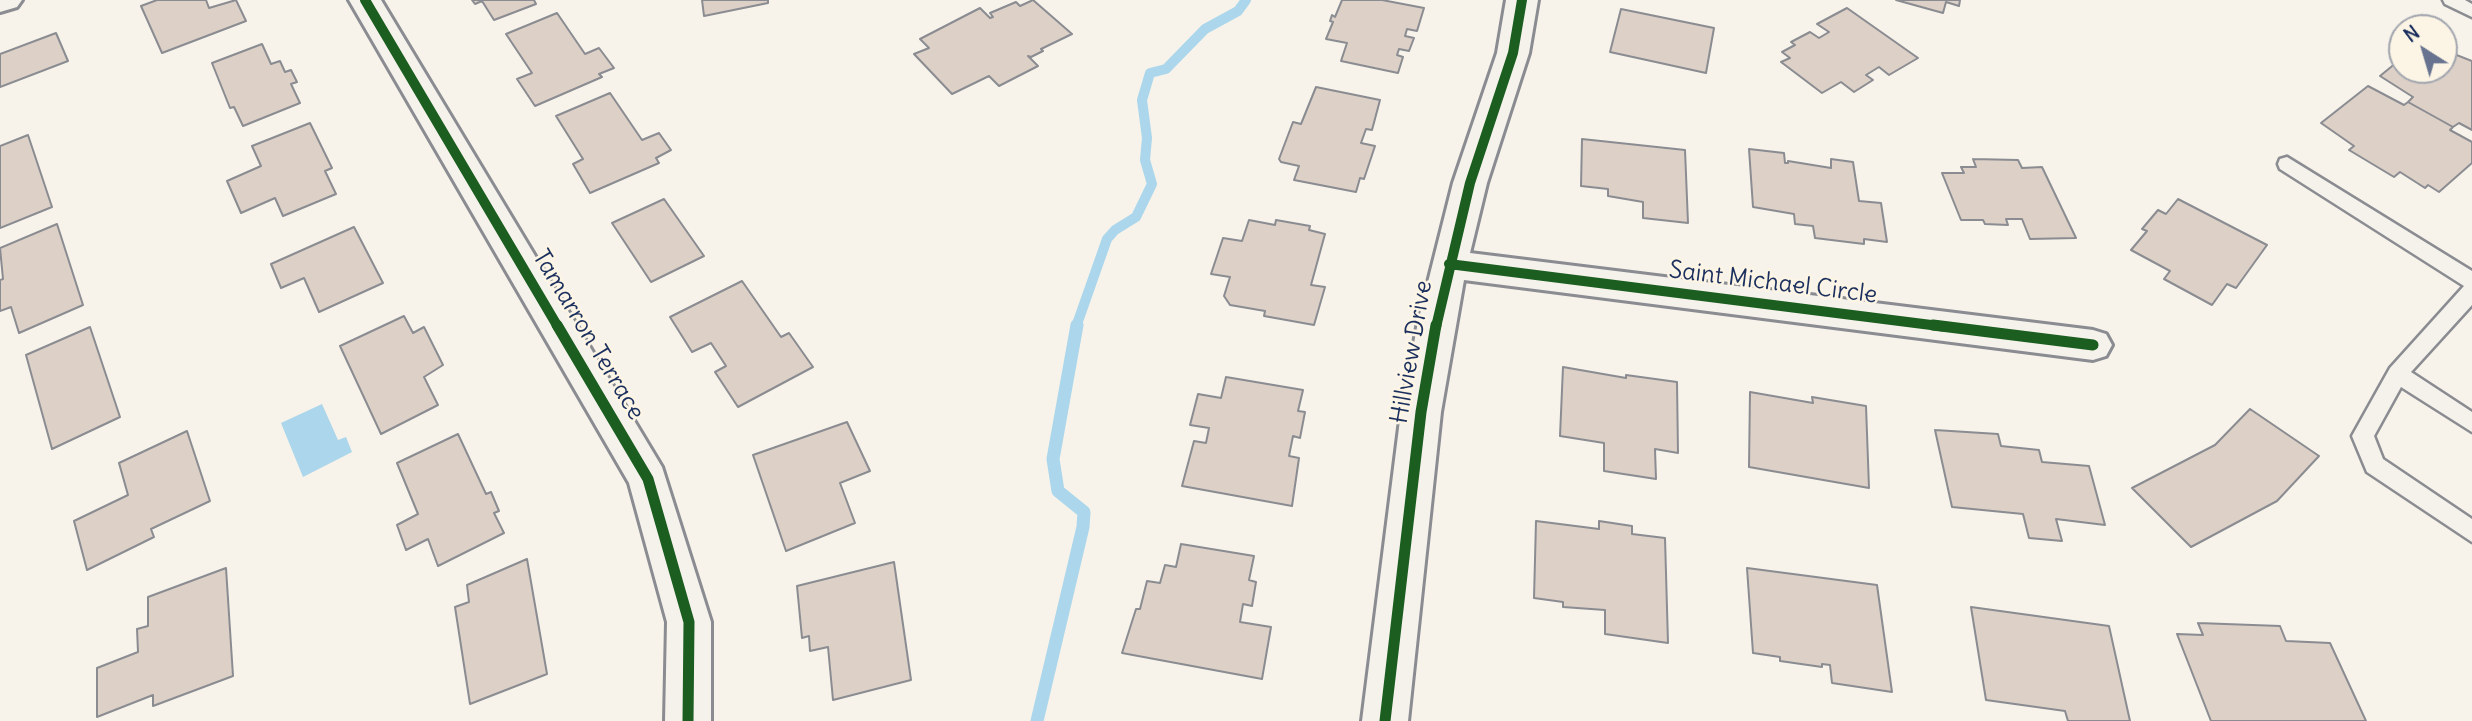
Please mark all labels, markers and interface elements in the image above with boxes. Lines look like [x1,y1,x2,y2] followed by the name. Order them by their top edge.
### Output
[2388,14,2458,84] north arrow
[2399,20,2424,47] text: N
[526,245,650,425] street label: Tamarron Terrace
[1667,256,1879,310] street label: Saint Michael Circle
[1385,278,1439,426] street label: Hillview Drive

